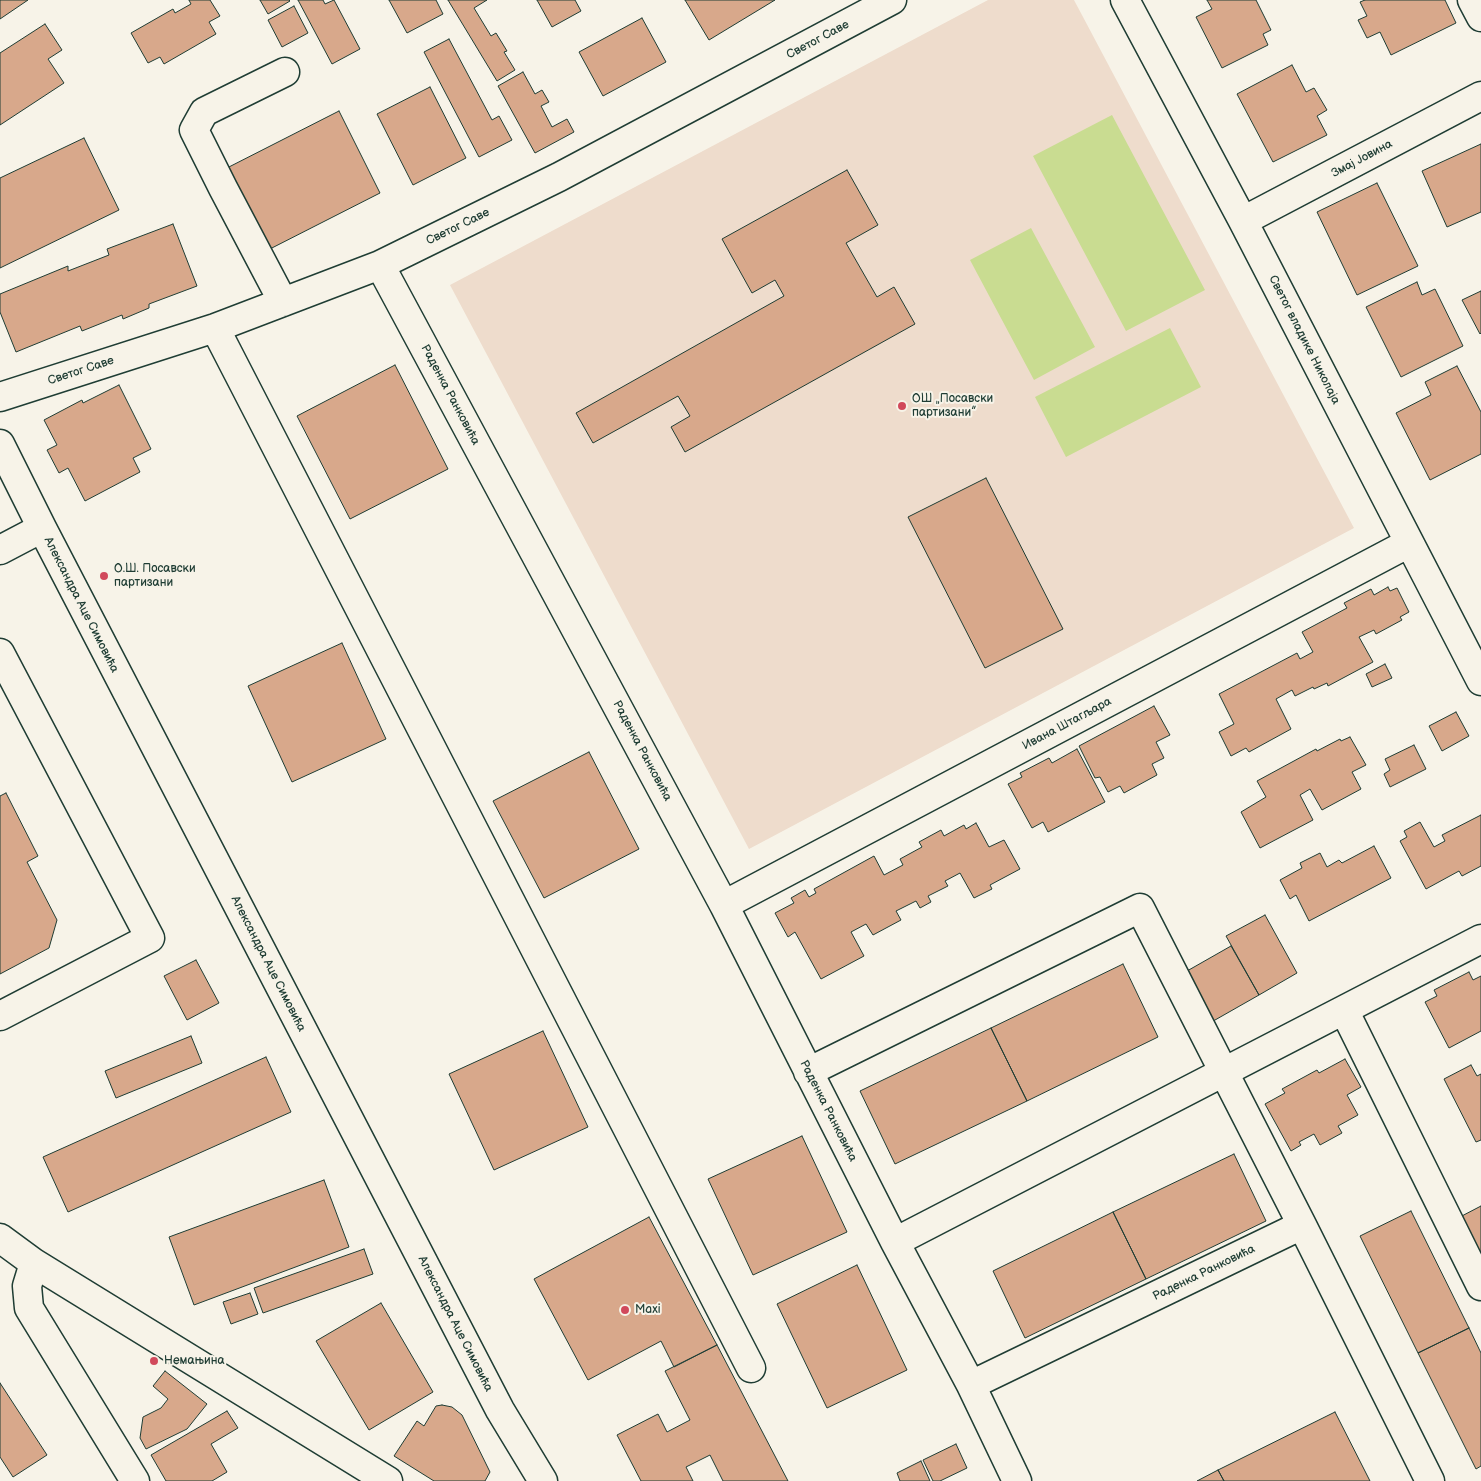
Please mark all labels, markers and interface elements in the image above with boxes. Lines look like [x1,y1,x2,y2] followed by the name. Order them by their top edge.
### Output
[784,17,852,63] street label: Светог Саве
[1329,137,1395,181] street label: Змај Јовина
[424,205,492,249] street label: Светог Саве
[1265,273,1343,407] street label: Светог владике Николаја
[417,342,483,448] street label: Раденка Ранковића
[46,354,116,388] street label: Светог Саве
[912,392,993,420] place label: ОШ „Посавски партизани”
[896,400,908,412] marker: ОШ „Посавски партизани”
[40,535,122,675] street label: Александра Аце Симовића
[114,562,196,590] place label: О.Ш. Посавски партизани
[98,570,110,582] marker: О.Ш. Посавски партизани
[1020,694,1114,754] street label: Ивана Штагљара
[609,698,675,804] street label: Раденка Ранковића
[227,894,309,1034] street label: Александра Аце Симовића
[796,1058,860,1164] street label: Раденка Ранковића
[1151,1242,1257,1304] street label: Раденка Ранковића
[414,1254,496,1394] street label: Александра Аце Симовића
[635,1303,661,1317] place label: Maxi
[619,1304,631,1316] marker: Maxi
[164,1354,225,1368] place label: Немањина
[148,1355,160,1367] marker: Немањина

